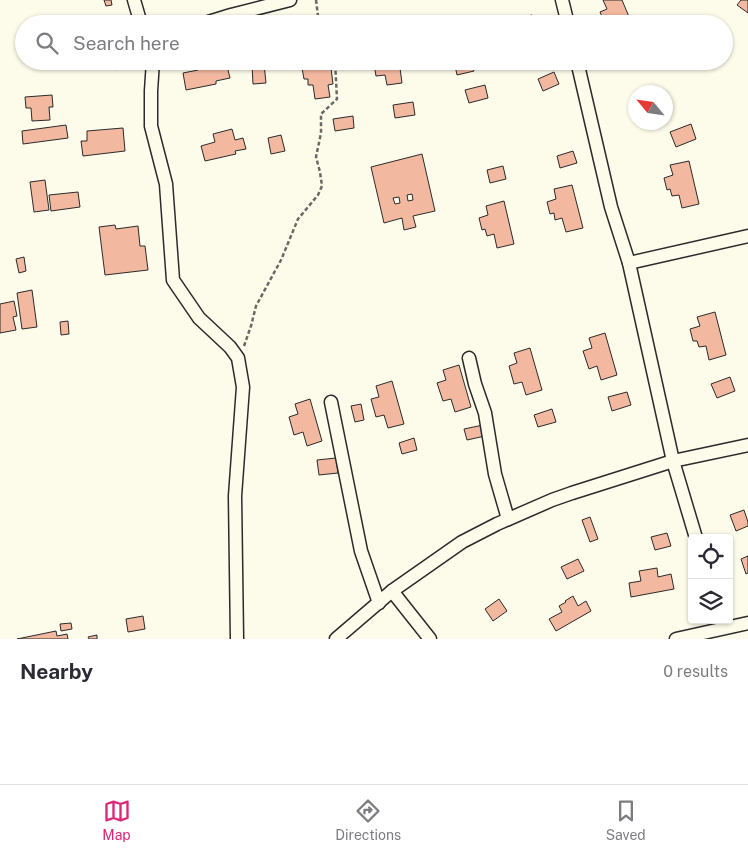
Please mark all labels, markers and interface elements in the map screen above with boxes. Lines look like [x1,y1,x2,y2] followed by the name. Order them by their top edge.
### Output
[15,15,733,70] search box
[33,29,61,57] icon: search
[73,32,180,54] text: Search here
[628,85,673,130] north arrow
[688,534,733,624] map controls
[688,534,733,579] button: locate
[688,579,733,624] button: layers
[20,659,93,684] text: Nearby
[663,662,728,681] text: 0 results
[102,797,131,843] tab: Map
[335,797,401,843] tab: Directions
[606,797,646,843] tab: Saved

